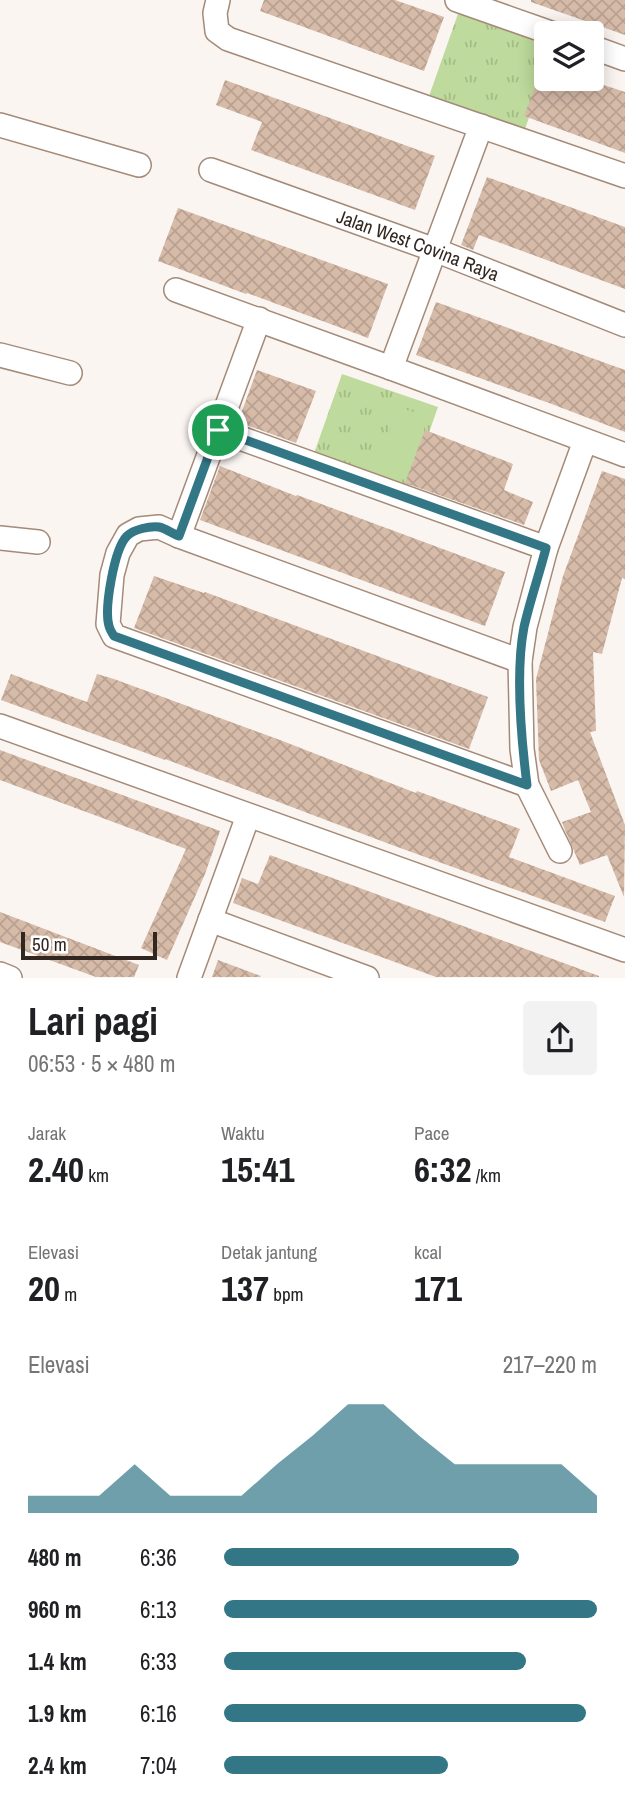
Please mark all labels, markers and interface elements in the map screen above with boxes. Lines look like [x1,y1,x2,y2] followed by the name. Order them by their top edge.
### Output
[534,21,604,91] map controls
[534,21,604,91] button: layers
[333,203,503,287] street label: Jalan West Covina Raya
[188,400,248,460] pin
[199,411,237,449] icon: arrive
[21,929,158,960] scale bar
[32,931,67,957] text: 50 m
[28,996,158,1047] text: Lari pagi
[523,1001,597,1075] button: share
[28,1048,175,1079] text: 06:53 · 5 × 480 m
[28,1120,66,1146] text: Jarak
[221,1120,265,1146] text: Waktu
[414,1120,450,1146] text: Pace
[28,1146,84,1193] text: 2.40
[221,1146,294,1193] text: 15:41
[414,1146,471,1193] text: 6:32
[84,1162,109,1188] text: km
[471,1162,501,1188] text: /km
[28,1239,79,1265] text: Elevasi
[221,1239,317,1265] text: Detak jantung
[414,1239,442,1265] text: kcal
[28,1265,60,1312] text: 20
[221,1265,269,1312] text: 137
[414,1265,462,1312] text: 171
[60,1281,77,1307] text: m
[269,1281,304,1307] text: bpm
[28,1349,90,1380] text: Elevasi
[503,1349,597,1380] text: 217–220 m
[28,1542,81,1573] text: 480 m
[140,1542,177,1573] text: 6:36
[28,1594,81,1625] text: 960 m
[140,1594,177,1625] text: 6:13
[28,1646,87,1677] text: 1.4 km
[140,1646,177,1677] text: 6:33
[28,1698,87,1729] text: 1.9 km
[140,1698,177,1729] text: 6:16
[28,1750,87,1781] text: 2.4 km
[140,1750,177,1781] text: 7:04

